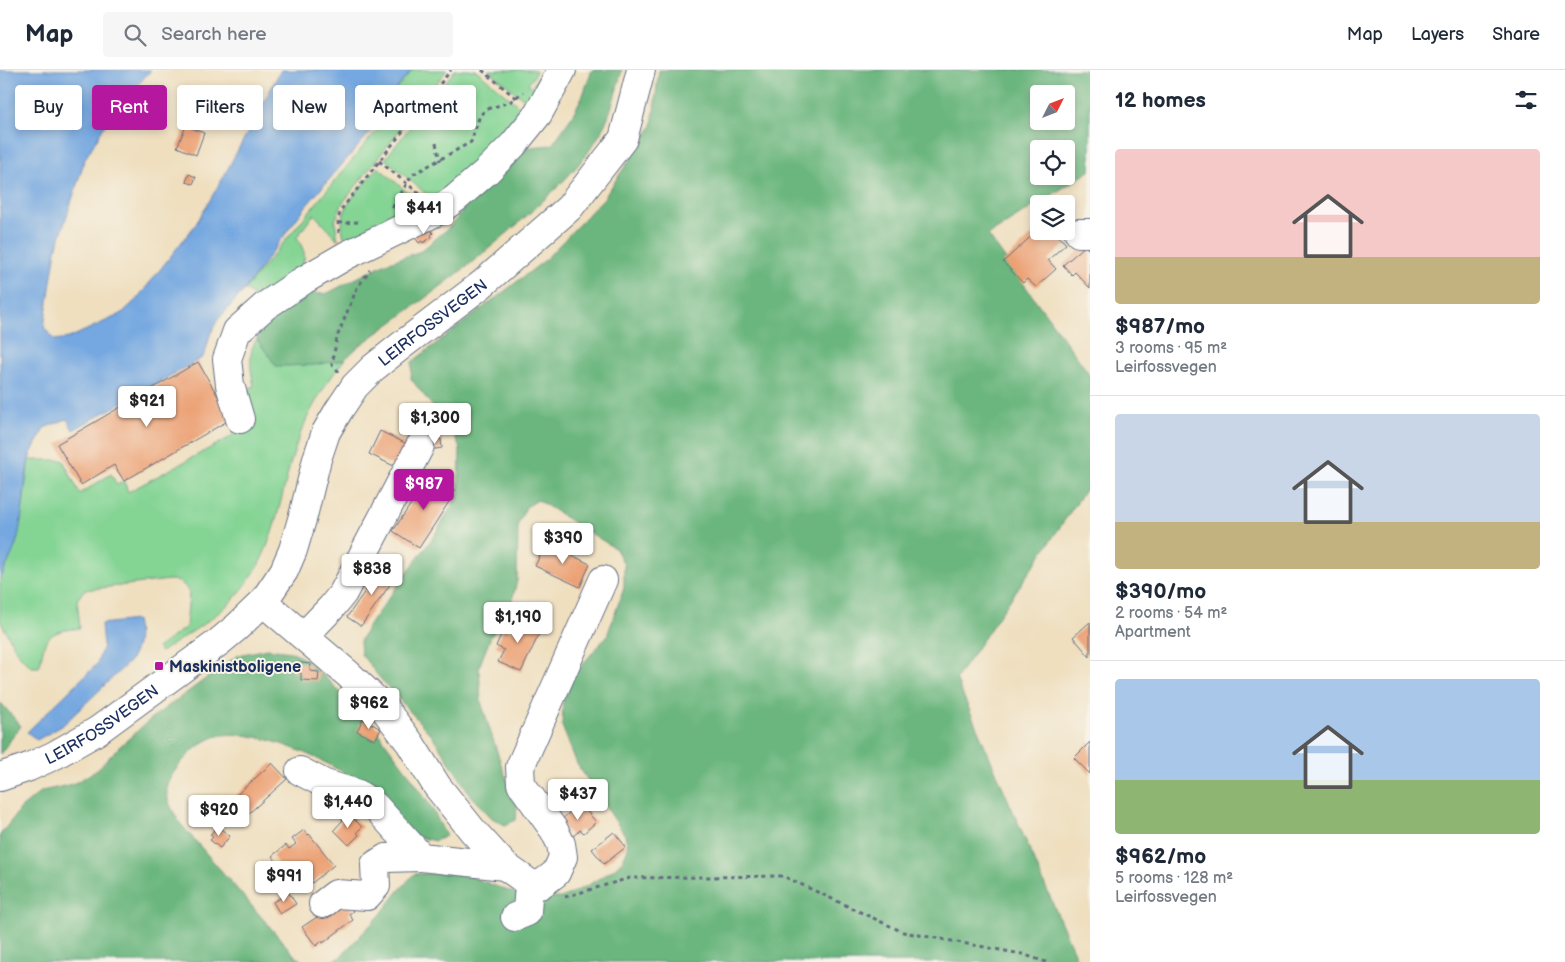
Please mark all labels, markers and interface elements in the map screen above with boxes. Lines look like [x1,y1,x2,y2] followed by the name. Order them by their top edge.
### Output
[103,12,453,57] search box
[25,20,73,49] text: Map
[121,21,149,49] icon: search
[161,23,267,46] text: Search here
[1347,24,1383,45] text: Map
[1411,24,1464,45] text: Layers
[1492,24,1540,45] text: Share
[15,85,82,130] chip: Buy
[92,85,167,130] chip: Rent
[177,85,263,130] chip: Filters
[273,85,345,130] chip: New
[355,85,476,130] chip: Apartment
[1030,85,1075,130] north arrow
[1030,85,1075,240] map controls
[1512,86,1540,114] icon: filters
[1115,88,1206,113] text: 12 homes
[1030,140,1075,185] button: locate
[1283,181,1373,271] icon: home
[394,192,454,235] pin: $441
[1030,195,1075,240] button: layers
[406,199,442,218] text: $441
[375,276,492,371] street label: LEIRFOSSVEGEN
[1115,314,1205,339] text: $987/mo
[1115,339,1227,358] text: 3 rooms · 95 m²
[1115,358,1217,377] text: Leirfossvegen
[117,386,177,428] pin: $921
[129,392,165,411] text: $921
[394,402,476,445] pin: $1,300
[410,409,460,428] text: $1,300
[1283,447,1373,537] icon: home
[394,468,454,511] pin: $987
[405,475,443,494] text: $987
[533,522,593,565] pin: $390
[543,529,583,548] text: $390
[342,554,402,596] pin: $838
[352,560,392,579] text: $838
[1115,579,1206,604] text: $390/mo
[477,602,559,644] pin: $1,190
[1115,604,1227,623] text: 2 rooms · 54 m²
[495,608,541,627] text: $1,190
[1115,623,1191,642] text: Apartment
[169,658,301,677] place label: Maskinistboligene
[153,660,165,672] marker: Maskinistboligene
[42,681,163,769] street label: LEIRFOSSVEGEN
[339,688,399,730] pin: $962
[349,694,389,713] text: $962
[1283,712,1373,802] icon: home
[548,778,608,821] pin: $437
[559,785,597,804] text: $437
[307,786,389,829] pin: $1,440
[323,793,373,812] text: $1,440
[189,794,249,837] pin: $920
[199,801,239,820] text: $920
[1115,844,1206,869] text: $962/mo
[254,860,314,903] pin: $991
[266,867,302,886] text: $991
[1115,869,1233,888] text: 5 rooms · 128 m²
[1115,888,1217,907] text: Leirfossvegen

